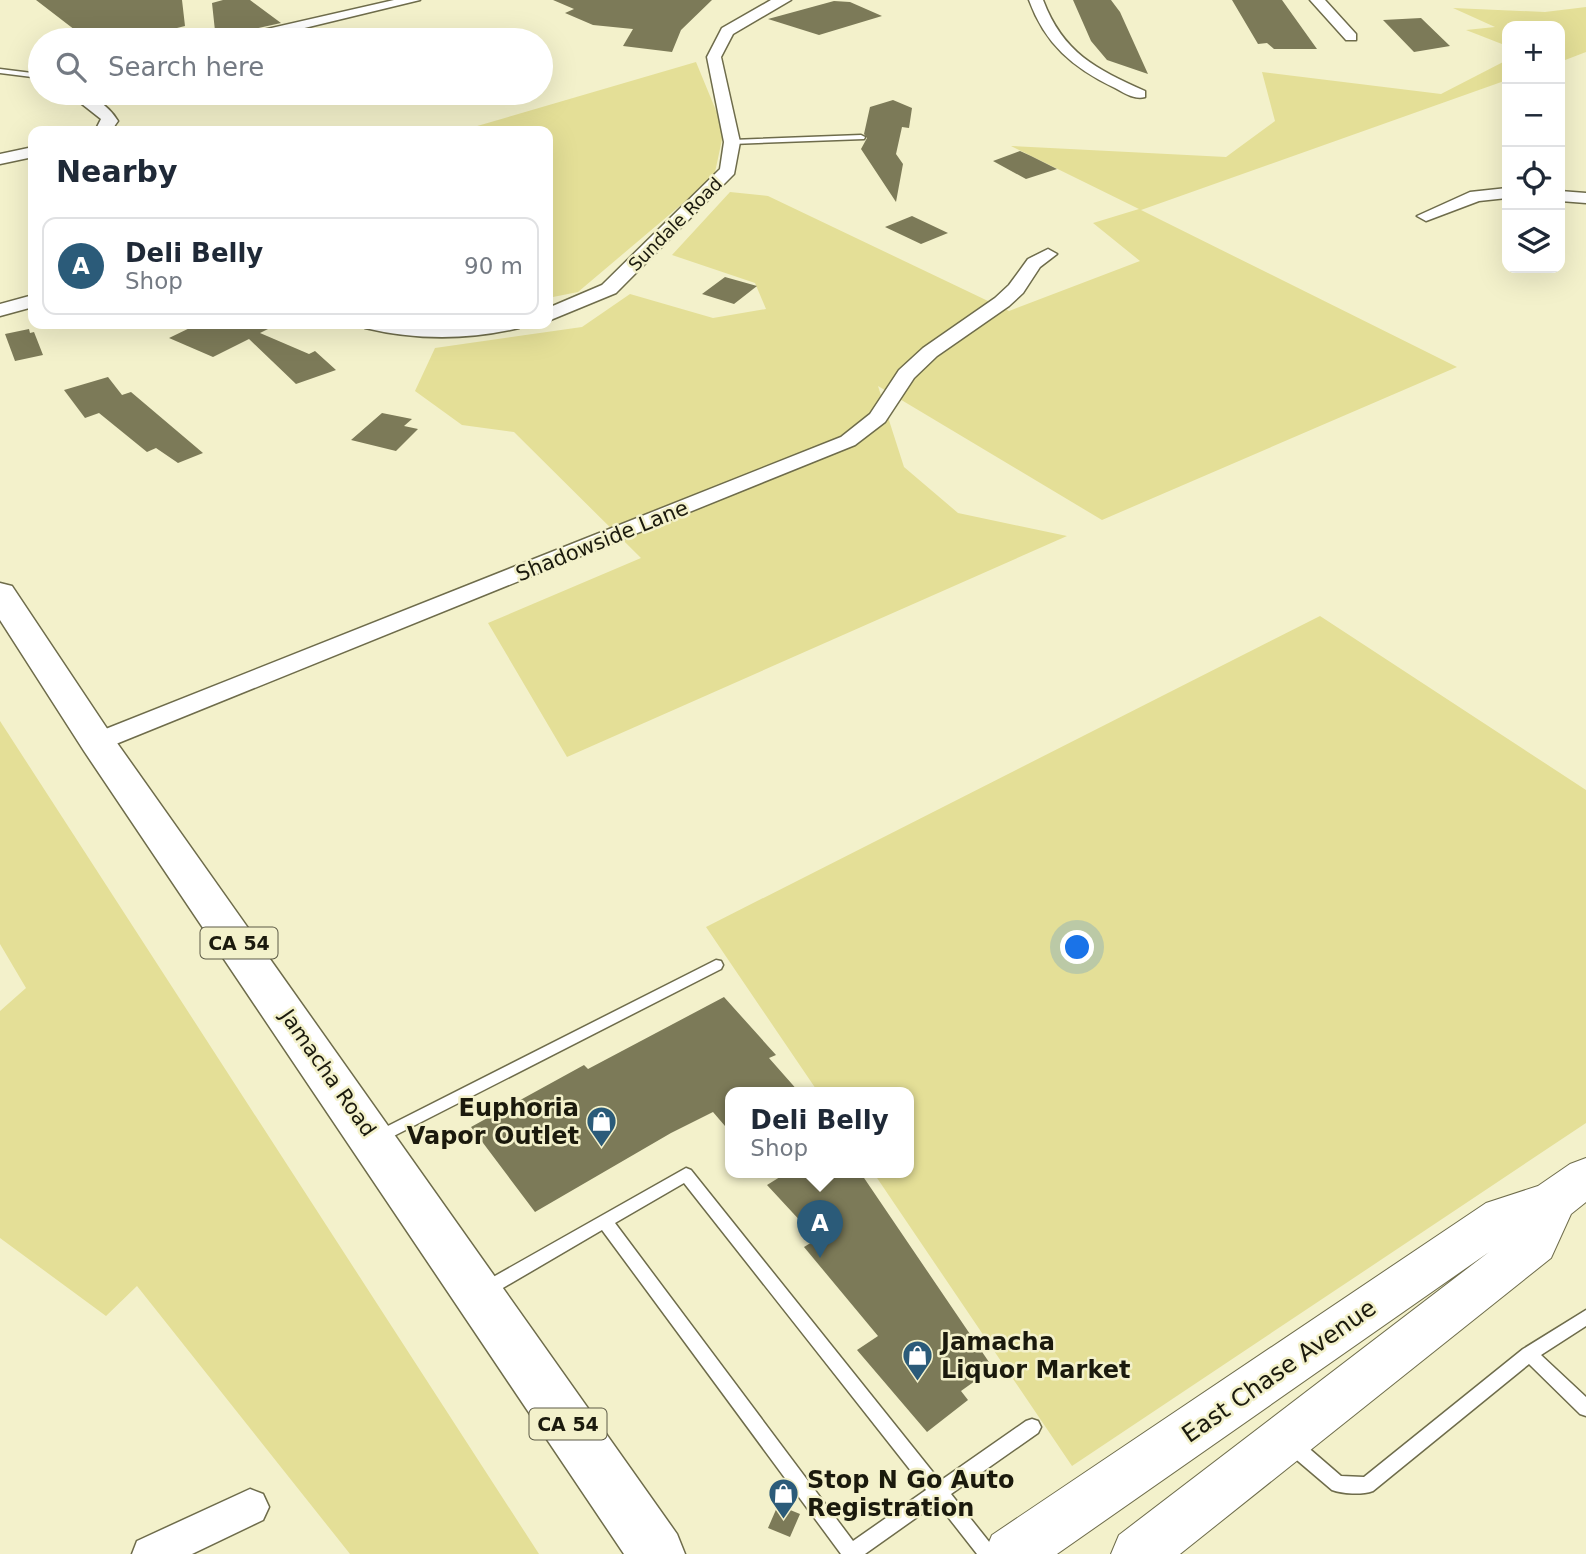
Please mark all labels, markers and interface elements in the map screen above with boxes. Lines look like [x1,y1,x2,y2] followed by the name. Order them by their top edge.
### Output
[1502,21,1565,273] map controls
[1502,21,1565,84] button: +
[28,28,553,105] search box
[52,48,90,86] icon: search
[108,52,264,82] text: Search here
[1502,84,1565,147] button: −
[1502,147,1565,210] button: locate
[56,154,178,189] text: Nearby
[624,173,726,275] street label: Sundale Road
[1502,210,1565,273] button: layers
[125,238,263,268] text: Deli Belly
[72,253,90,279] text: A
[464,253,523,279] text: 90 m
[125,268,183,294] text: Shop
[512,496,692,586] street label: Shadowside Lane
[201,928,278,959] road number: CA 54
[1060,930,1094,964] your location
[274,1003,381,1141] street label: Jamacha Road
[725,1087,914,1178] popup
[407,1094,579,1150] place label: Euphoria Vapor Outlet
[585,1105,619,1149] shop icon: Euphoria Vapor Outlet
[750,1105,889,1135] text: Deli Belly
[750,1135,808,1161] text: Shop
[797,1200,843,1258] pin: A
[1177,1294,1381,1448] street label: East Chase Avenue
[939,1328,1130,1384] place label: Jamacha Liquor Market
[901,1339,935,1383] shop icon: Jamacha Liquor Market
[530,1408,606,1440] road number: CA 54
[807,1466,1014,1522] place label: Stop N Go Auto Registration
[767,1477,801,1521] shop icon: Stop N Go Auto Registration

